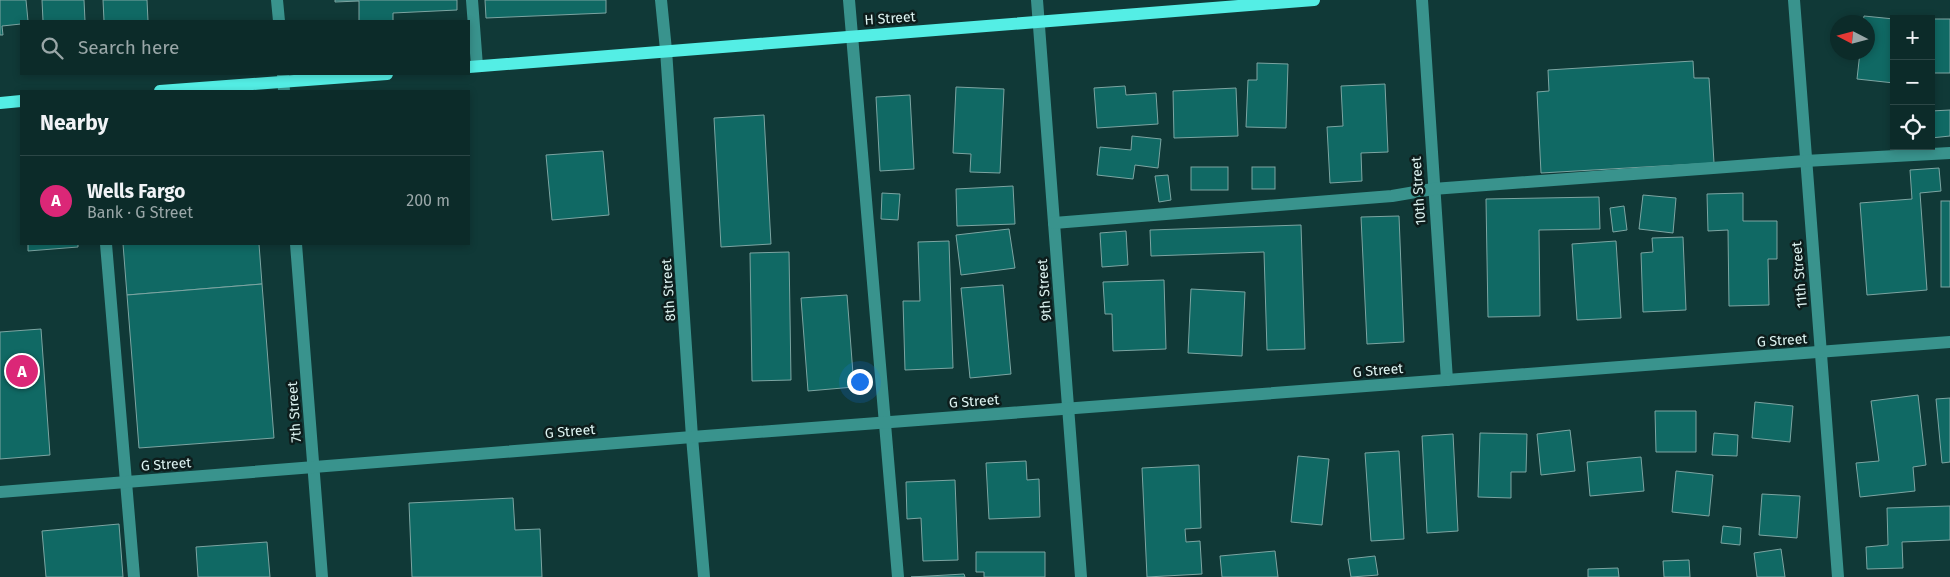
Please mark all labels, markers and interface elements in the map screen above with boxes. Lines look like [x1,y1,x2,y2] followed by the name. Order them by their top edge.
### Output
[864,8,917,29] street label: H Street
[1830,15,1875,60] north arrow
[1890,15,1935,150] map controls
[1890,15,1935,60] button: +
[20,20,470,75] search box
[38,34,66,62] icon: search
[78,36,179,59] text: Search here
[1890,60,1935,105] button: −
[1890,105,1935,150] button: locate
[40,110,108,136] text: Nearby
[1408,155,1429,226] street label: 10th Street
[87,180,185,203] text: Wells Fargo
[51,191,61,210] text: A
[406,191,450,210] text: 200 m
[87,203,193,222] text: Bank · G Street
[1788,240,1811,309] street label: 11th Street
[658,257,679,322] street label: 8th Street
[1034,257,1055,322] street label: 9th Street
[1756,330,1809,351] street label: G Street
[6,352,38,390] pin: A
[1352,360,1405,381] street label: G Street
[847,369,873,395] your location
[284,380,305,443] street label: 7th Street
[948,391,1001,412] street label: G Street
[544,421,597,442] street label: G Street
[140,454,193,475] street label: G Street

